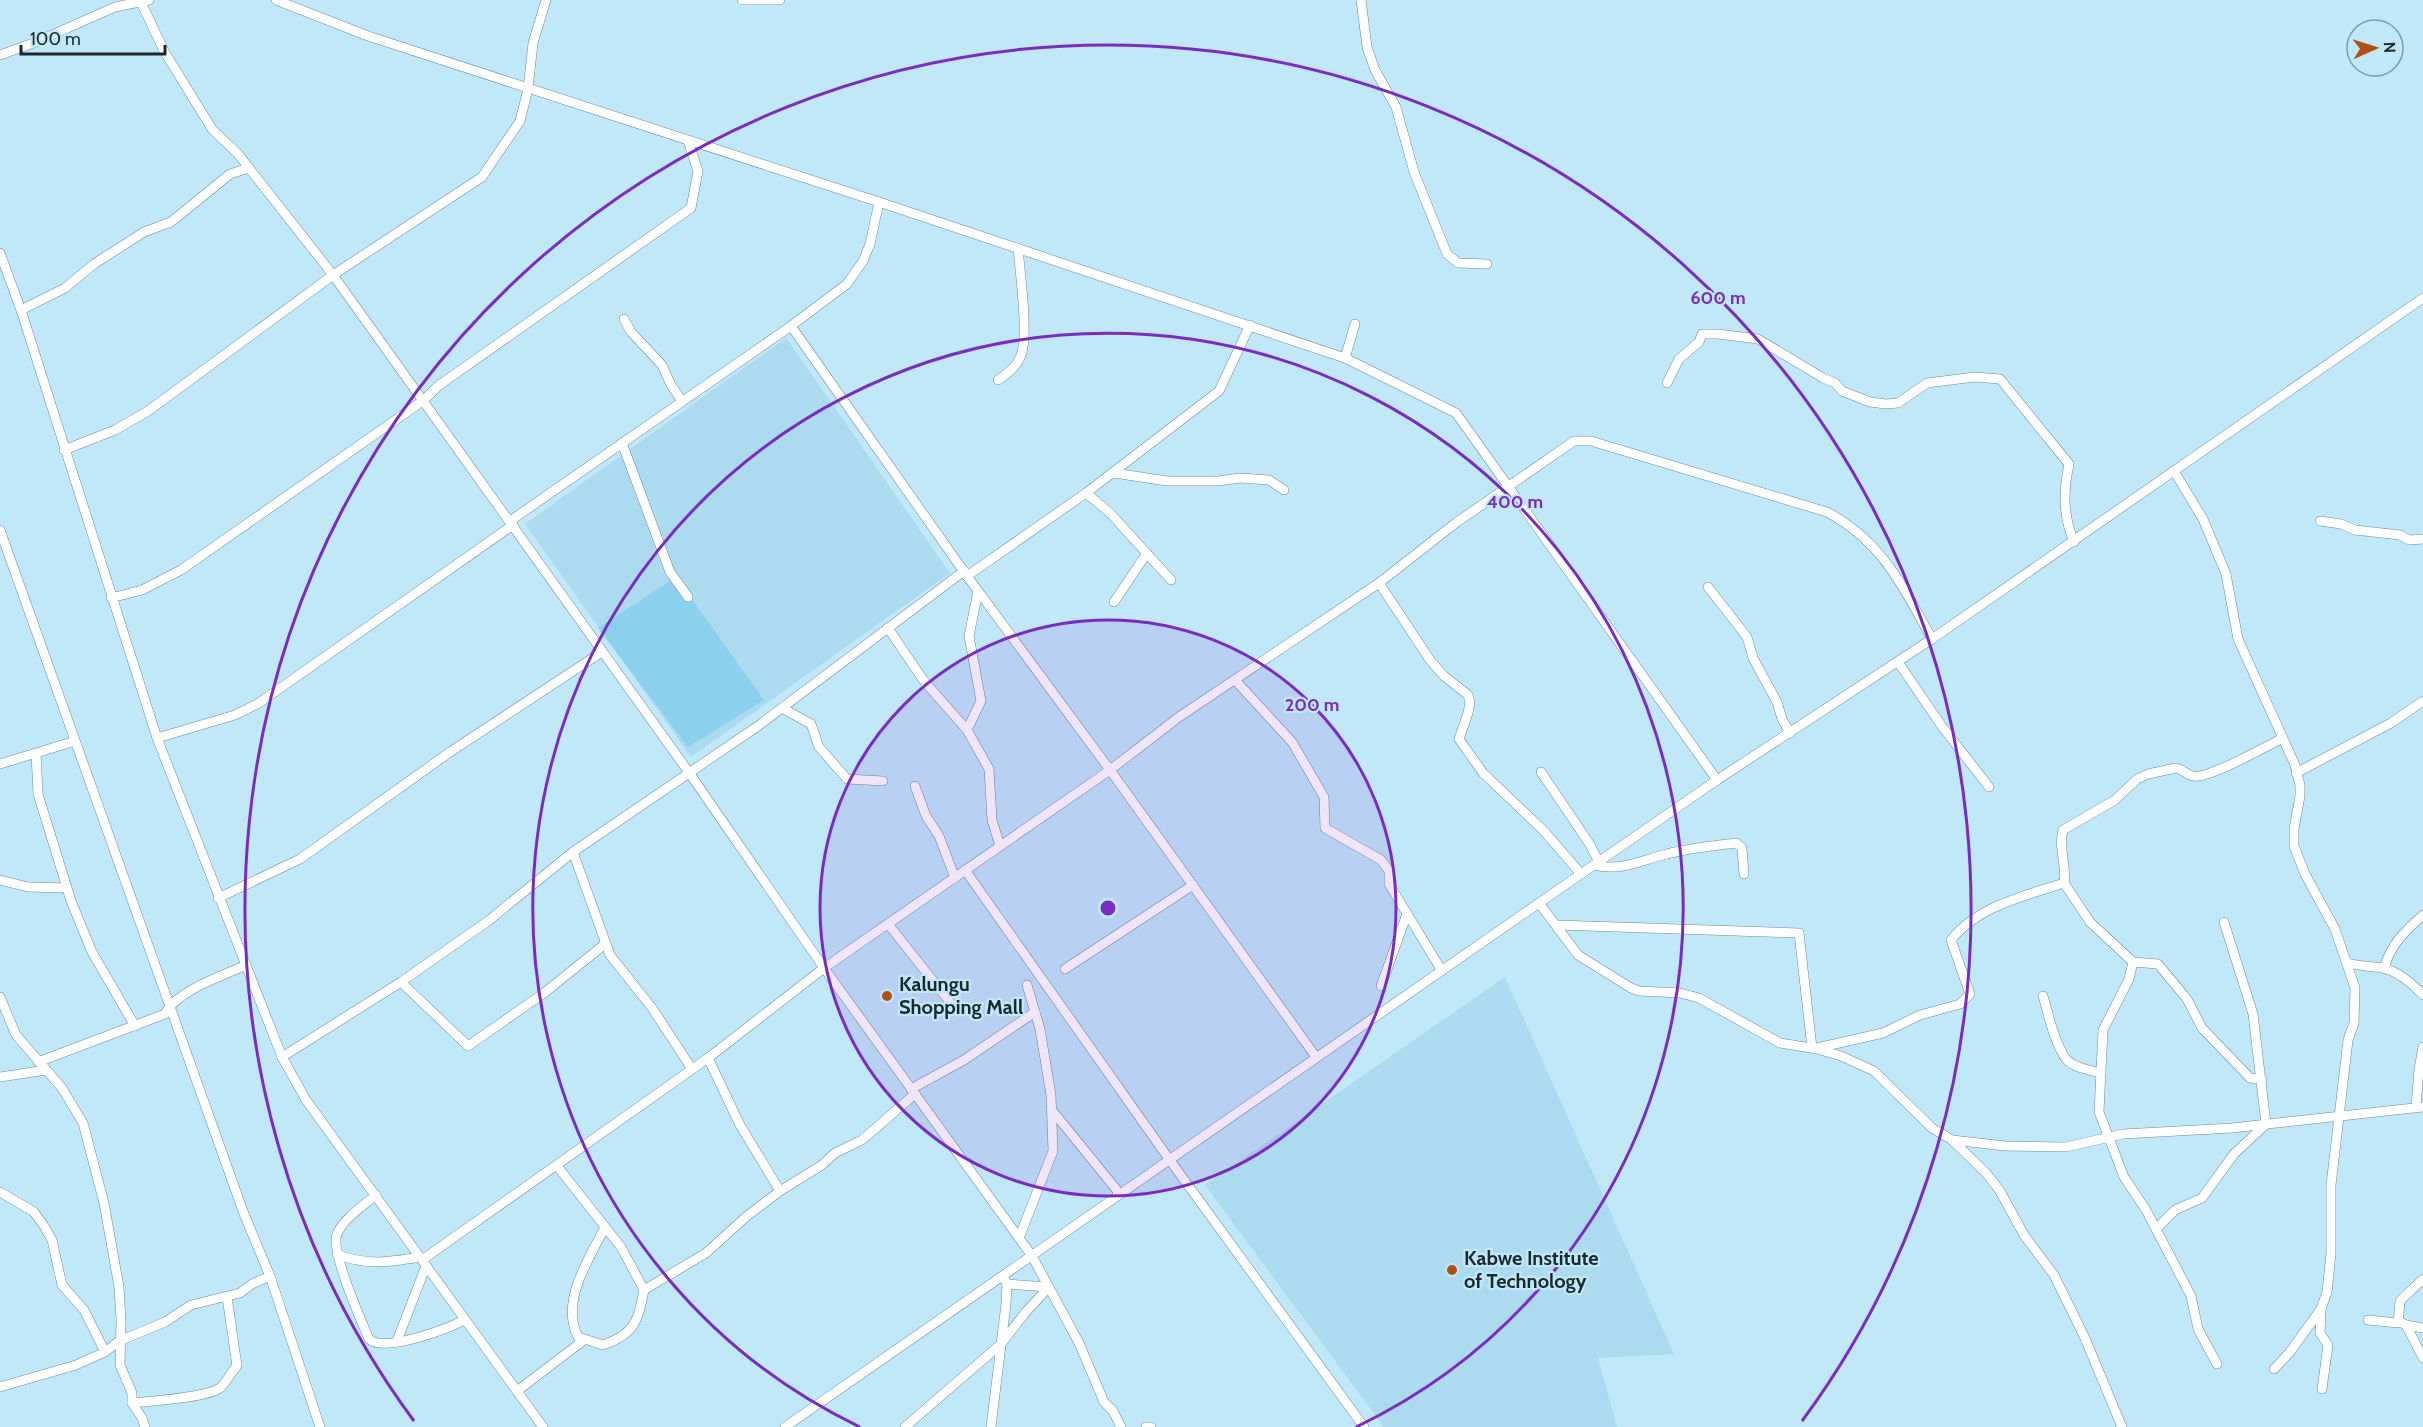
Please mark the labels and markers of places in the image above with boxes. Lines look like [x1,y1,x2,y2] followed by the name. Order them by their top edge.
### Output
[1098,898,1118,918] centre of rings
[899,972,1023,1019] place label: Kalungu Shopping Mall
[880,989,894,1003] marker: Kalungu Shopping Mall
[1464,1246,1599,1293] place label: Kabwe Institute of Technology
[1445,1263,1459,1277] marker: Kabwe Institute of Technology

